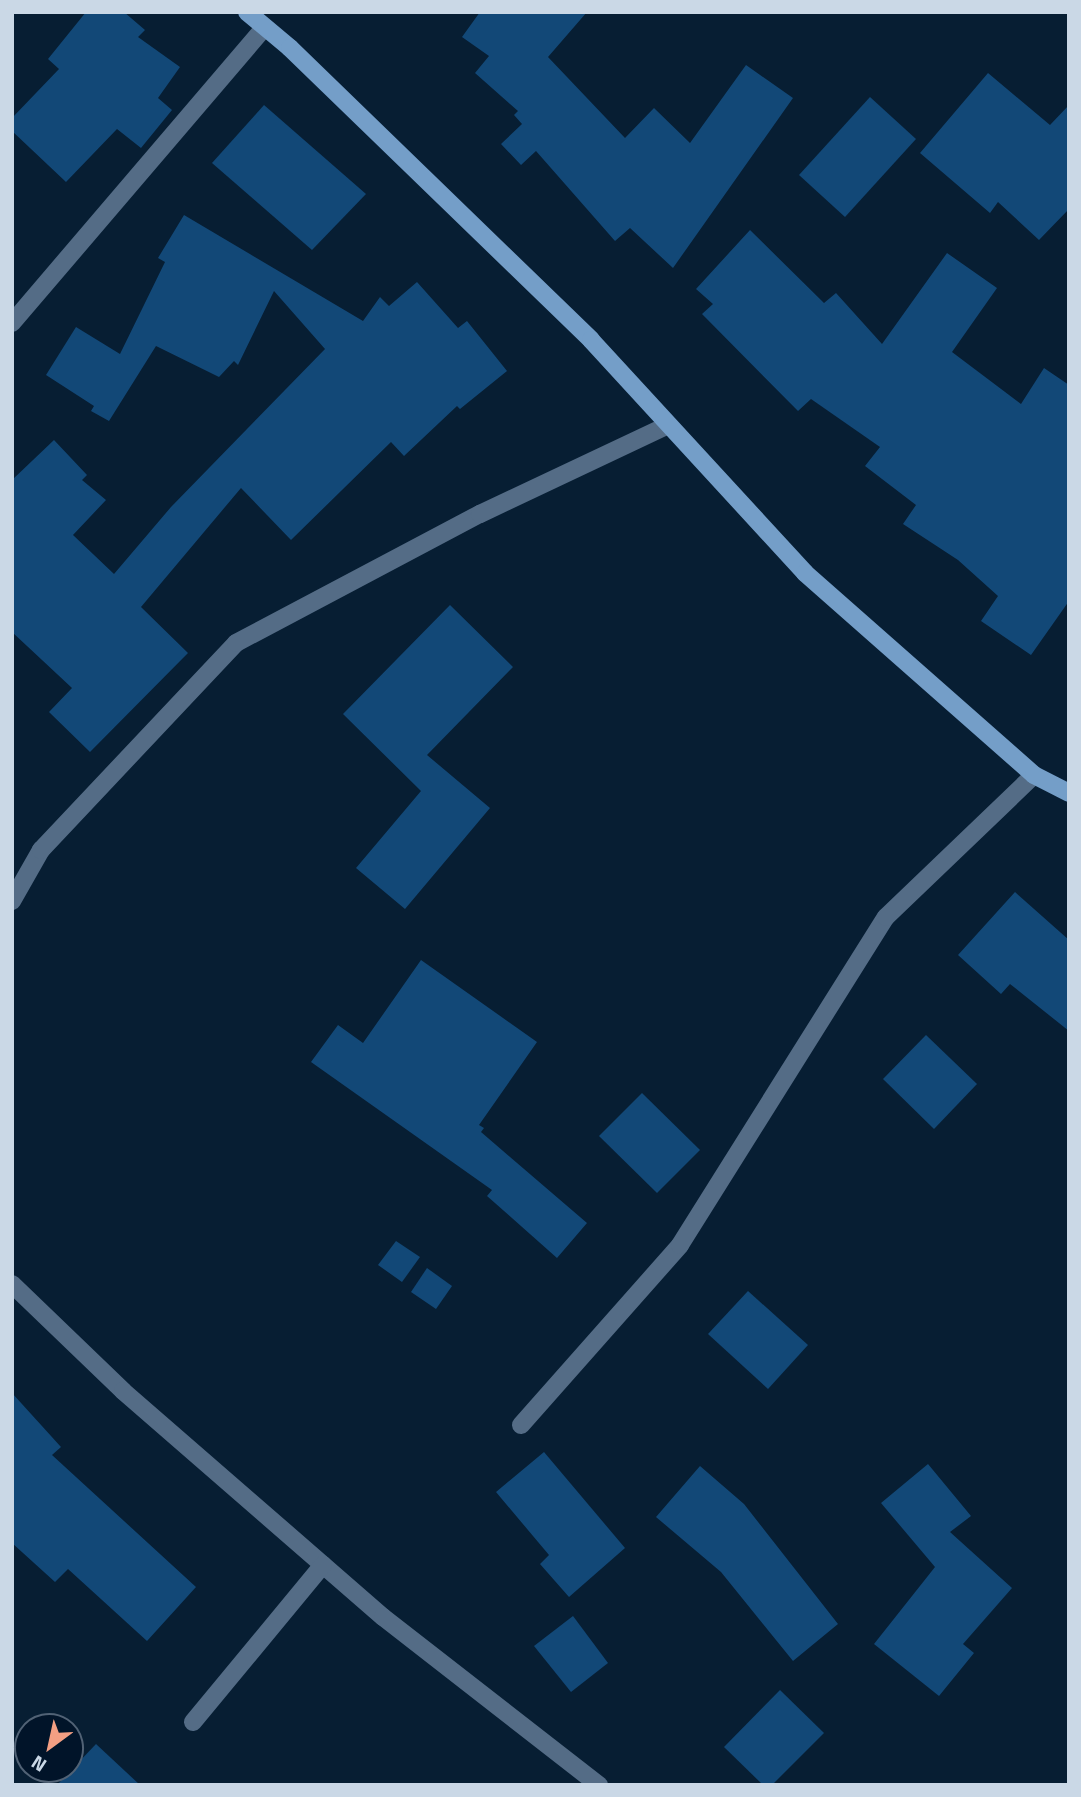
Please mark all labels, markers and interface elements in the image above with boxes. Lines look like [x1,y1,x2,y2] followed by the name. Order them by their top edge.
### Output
[14,1713,84,1783] north arrow
[25,1749,52,1780] text: N

